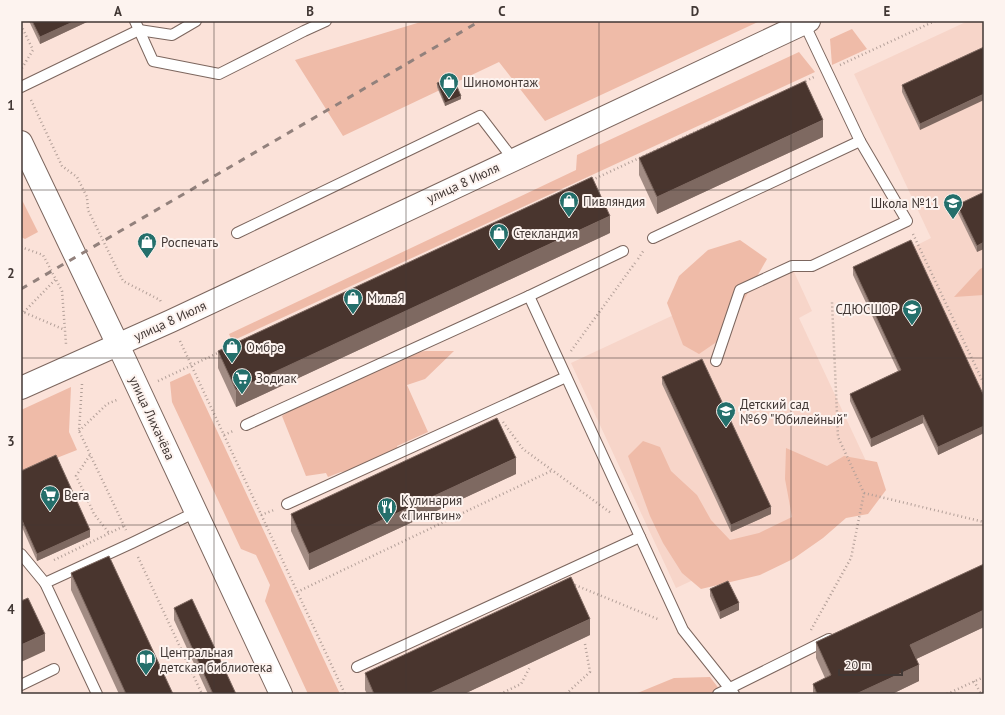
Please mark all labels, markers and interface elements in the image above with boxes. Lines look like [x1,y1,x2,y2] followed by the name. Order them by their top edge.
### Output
[114,3,122,20] text: A
[306,3,314,20] text: B
[498,3,506,20] text: C
[691,3,699,20] text: D
[884,3,891,20] text: E
[438,71,460,99] shop icon: Шиномонтаж
[463,74,538,91] place label: Шиномонтаж
[7,97,15,114] text: 1
[424,159,502,207] street label: улица 8 Июля
[558,190,580,218] shop icon: Пивляндия
[942,192,964,220] school or university icon: Школа №11
[583,193,645,210] place label: Пивляндия
[871,195,939,212] place label: Школа №11
[488,222,510,250] shop icon: Стекландия
[513,225,578,242] place label: Стекландия
[136,231,158,259] shop icon: Роспечать
[161,234,218,251] place label: Роспечать
[7,265,15,282] text: 2
[342,287,364,315] shop icon: МилаЯ
[367,290,405,307] place label: МилаЯ
[131,297,209,345] street label: улица 8 Июля
[901,298,923,326] school or university icon: СДЮСШОР
[836,301,898,318] place label: СДЮСШОР
[221,336,243,364] shop icon: Омбре
[246,339,284,356] place label: Омбре
[231,367,253,395] supermarket icon: Зодиак
[256,370,298,387] place label: Зодиак
[125,373,179,463] street label: улица Лихачёва
[740,396,847,428] place label: Детский сад №69 "Юбилейный"
[715,400,737,428] school or university icon: Детский сад №69 "Юбилейный"
[7,433,15,450] text: 3
[39,484,61,512] supermarket icon: Вега
[64,487,89,504] place label: Вега
[401,492,462,524] place label: Кулинария «Пингвин»
[376,496,398,524] restaurant icon: Кулинария «Пингвин»
[7,601,15,618] text: 4
[160,644,272,676] place label: Центральная детская библиотека
[135,648,157,676] library icon: Центральная детская библиотека
[839,651,902,677] scale bar
[845,657,871,672] text: 20 m

